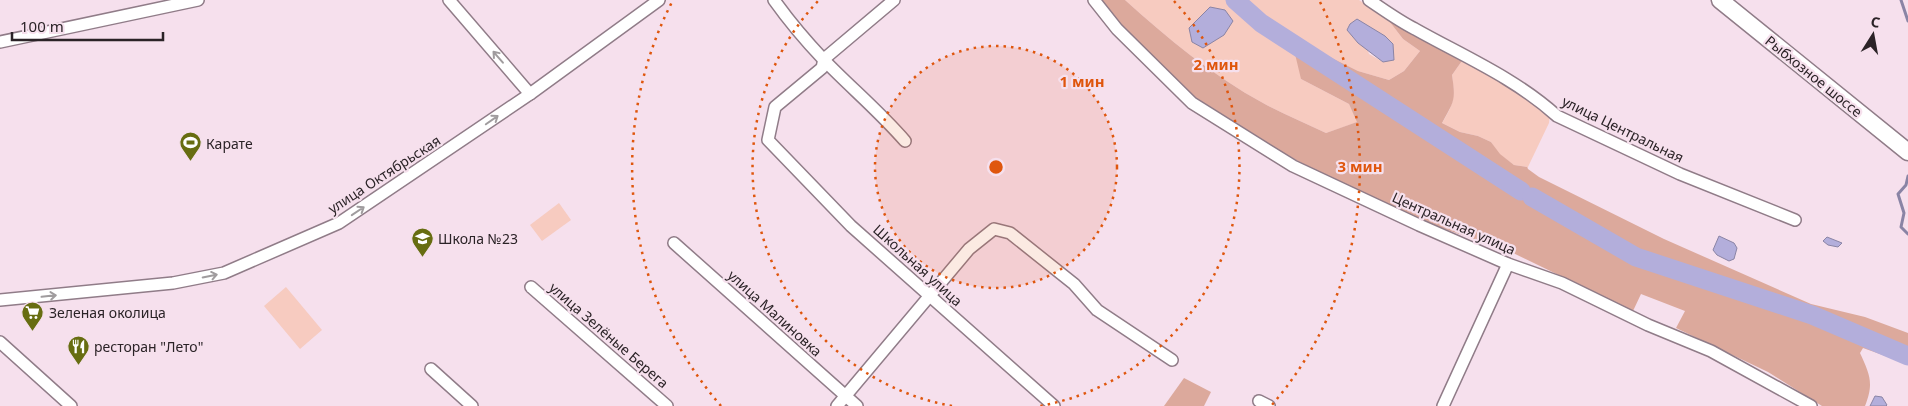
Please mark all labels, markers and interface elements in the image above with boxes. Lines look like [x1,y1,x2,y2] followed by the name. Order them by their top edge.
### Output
[12,10,164,42] scale bar
[1848,10,1898,60] north arrow
[1869,12,1882,32] text: С
[20,16,64,36] text: 100 m
[1762,31,1867,121] street label: Рыбхозное шоссе
[492,50,504,63] one-way arrow
[1194,54,1239,74] text: 2 мин
[1060,71,1105,91] text: 1 мин
[1559,91,1687,167] street label: улица Центральная
[485,115,499,125] one-way arrow
[178,131,202,162] sports icon: Карате
[324,131,444,217] street label: улица Октябрьская
[206,134,253,153] place label: Карате
[1338,156,1383,176] text: 3 мин
[987,158,1005,176] centre of rings
[1389,187,1519,259] street label: Центральная улица
[351,206,365,216] one-way arrow
[869,220,967,310] street label: Школьная улица
[410,226,434,257] school or university icon: Школа №23
[438,229,518,248] place label: Школа №23
[724,266,826,360] street label: улица Малиновка
[201,270,217,280] one-way arrow
[545,278,673,392] street label: улица Зелёные Берега
[40,291,56,301] one-way arrow
[21,300,45,331] supermarket icon: Зеленая околица
[49,303,166,322] place label: Зеленая околица
[66,334,90,365] restaurant icon: ресторан "Лето"
[94,337,203,356] place label: ресторан "Лето"

